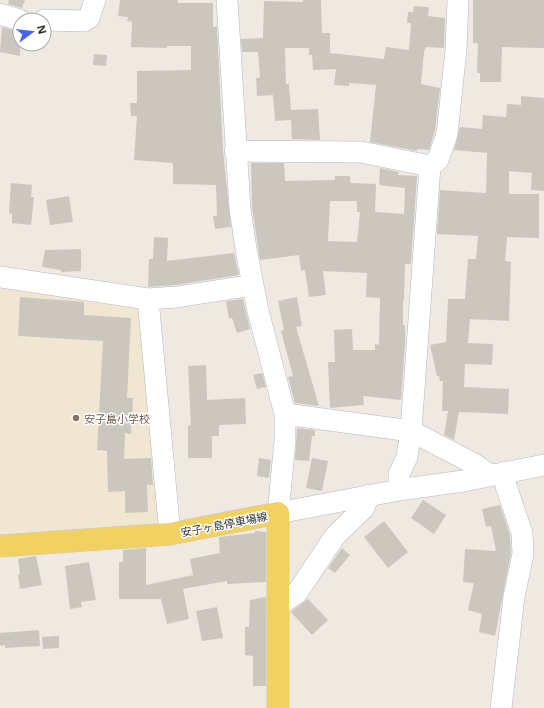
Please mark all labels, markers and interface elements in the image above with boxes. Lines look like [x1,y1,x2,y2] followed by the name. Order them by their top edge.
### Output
[12,12,52,52] north arrow
[34,23,51,36] text: N
[84,411,150,426] place label: 安子島小学校
[71,413,81,423] marker: 安子島小学校
[179,508,269,540] street label: 安子ヶ島停車場線

